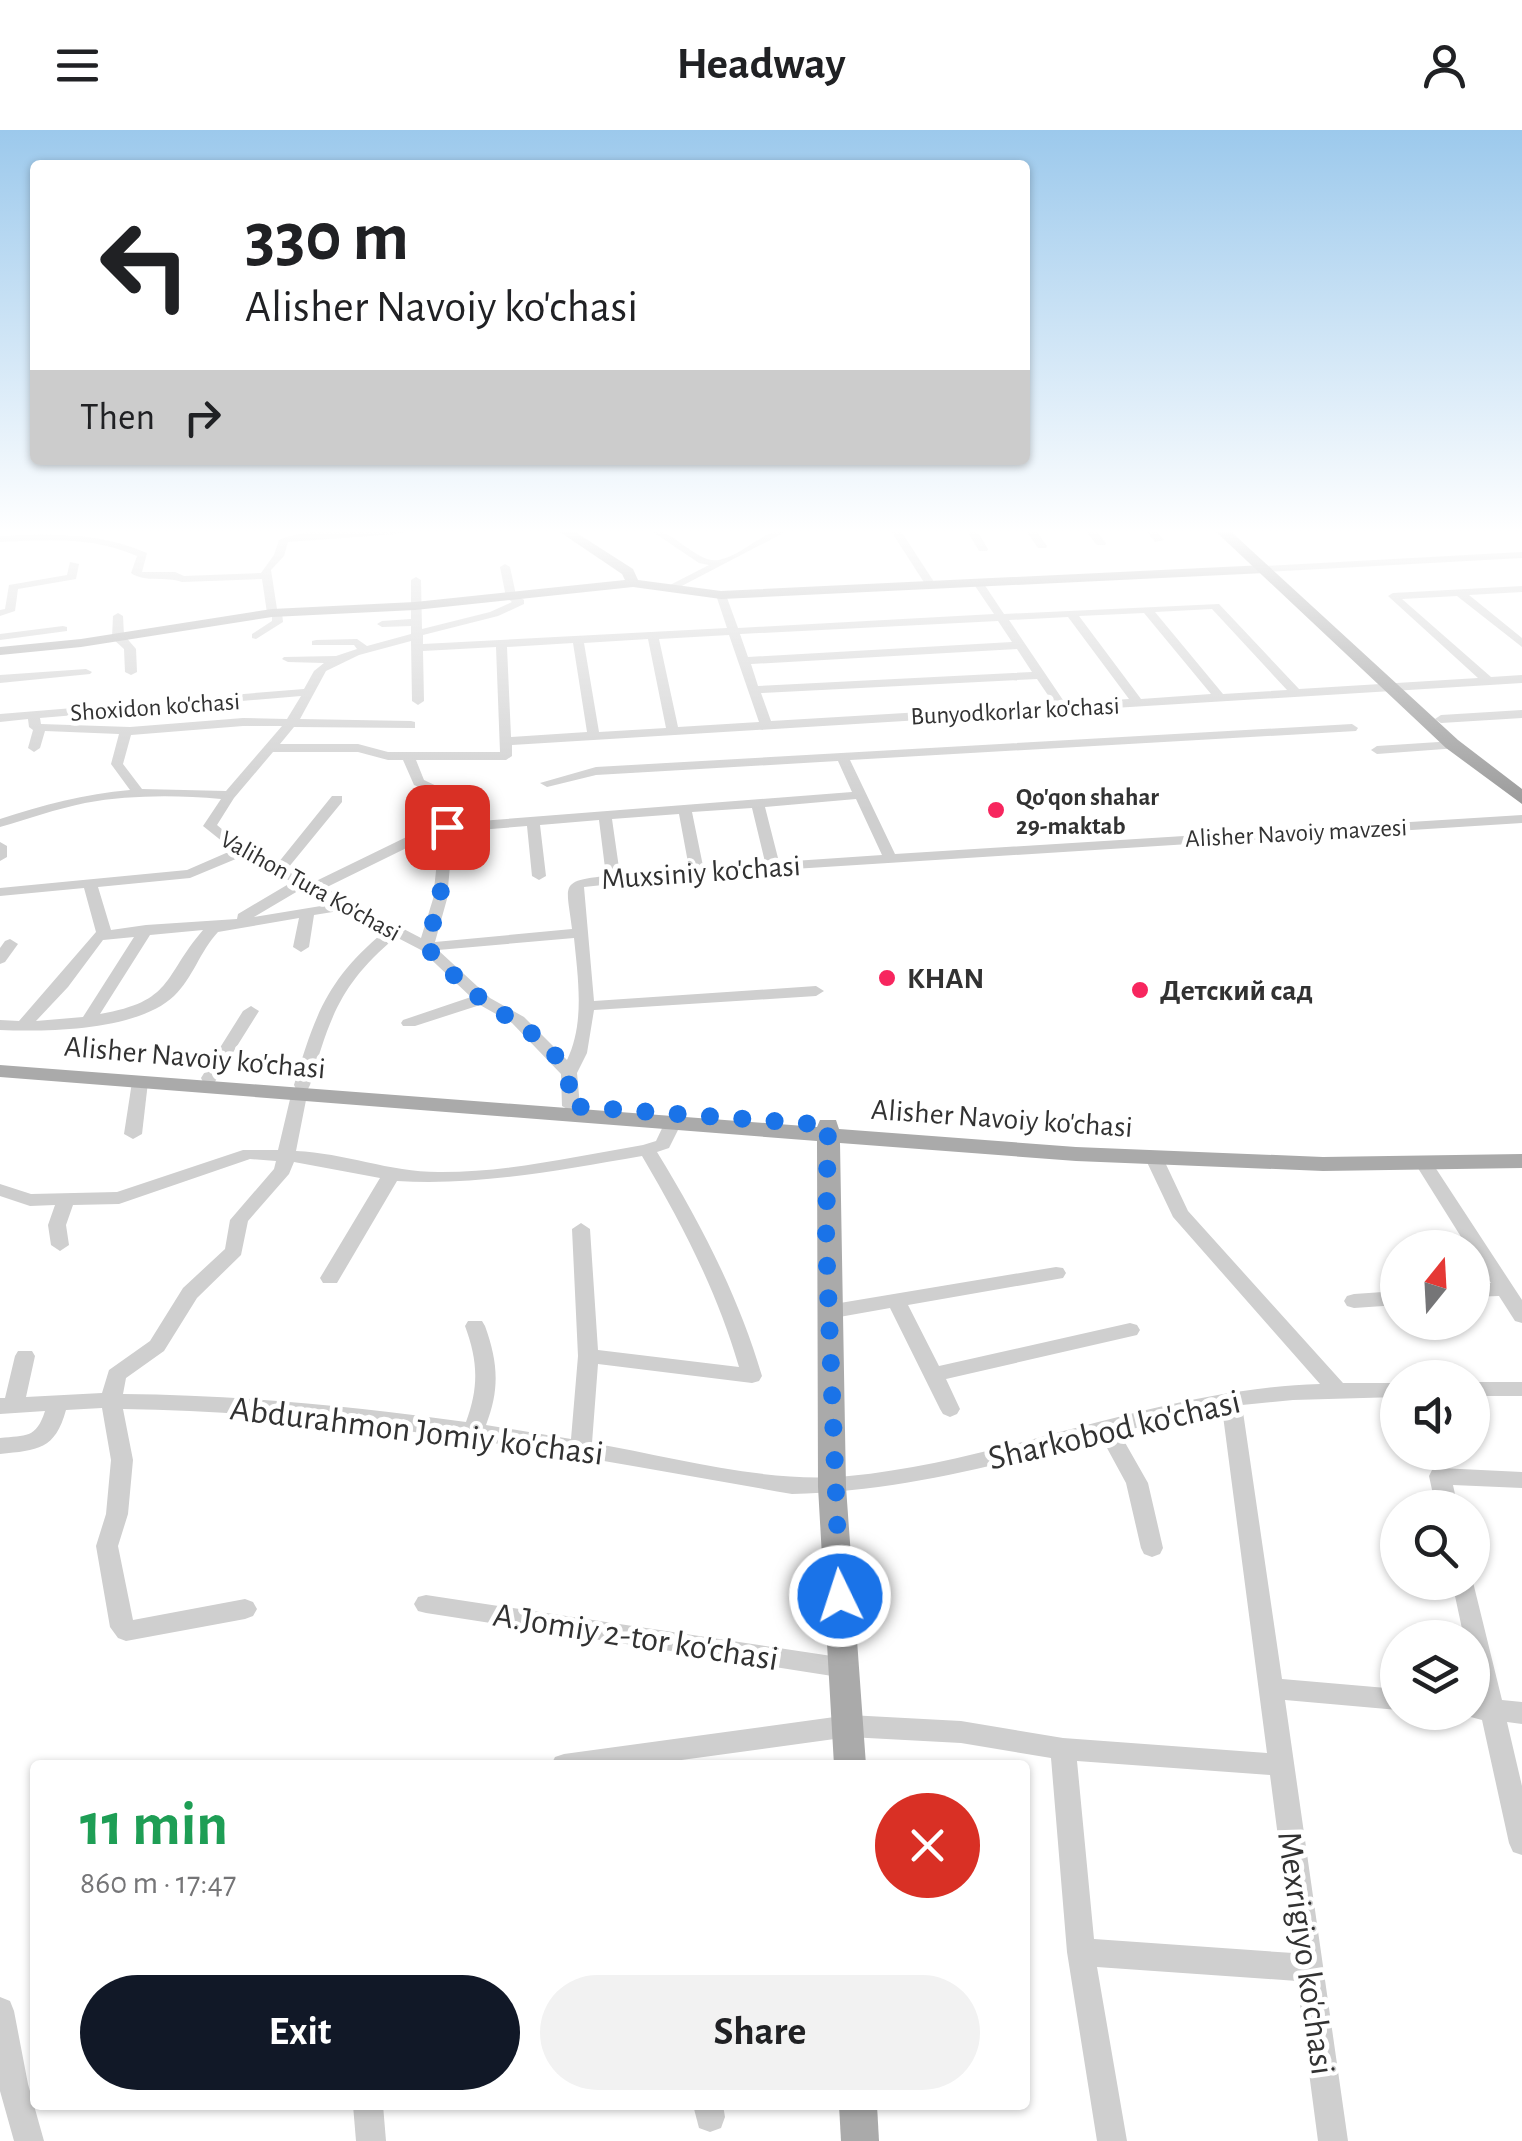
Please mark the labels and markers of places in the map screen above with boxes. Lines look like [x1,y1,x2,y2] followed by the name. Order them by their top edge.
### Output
[405,785,490,870] pin
[1016,785,1159,839] place label: Qo'qon shahar 29-maktab
[985,799,1007,821] marker: Qo'qon shahar 29-maktab
[907,964,984,994] place label: KHAN
[876,967,898,989] marker: KHAN
[1160,976,1313,1006] place label: Детский сад
[1129,979,1151,1001] marker: Детский сад

